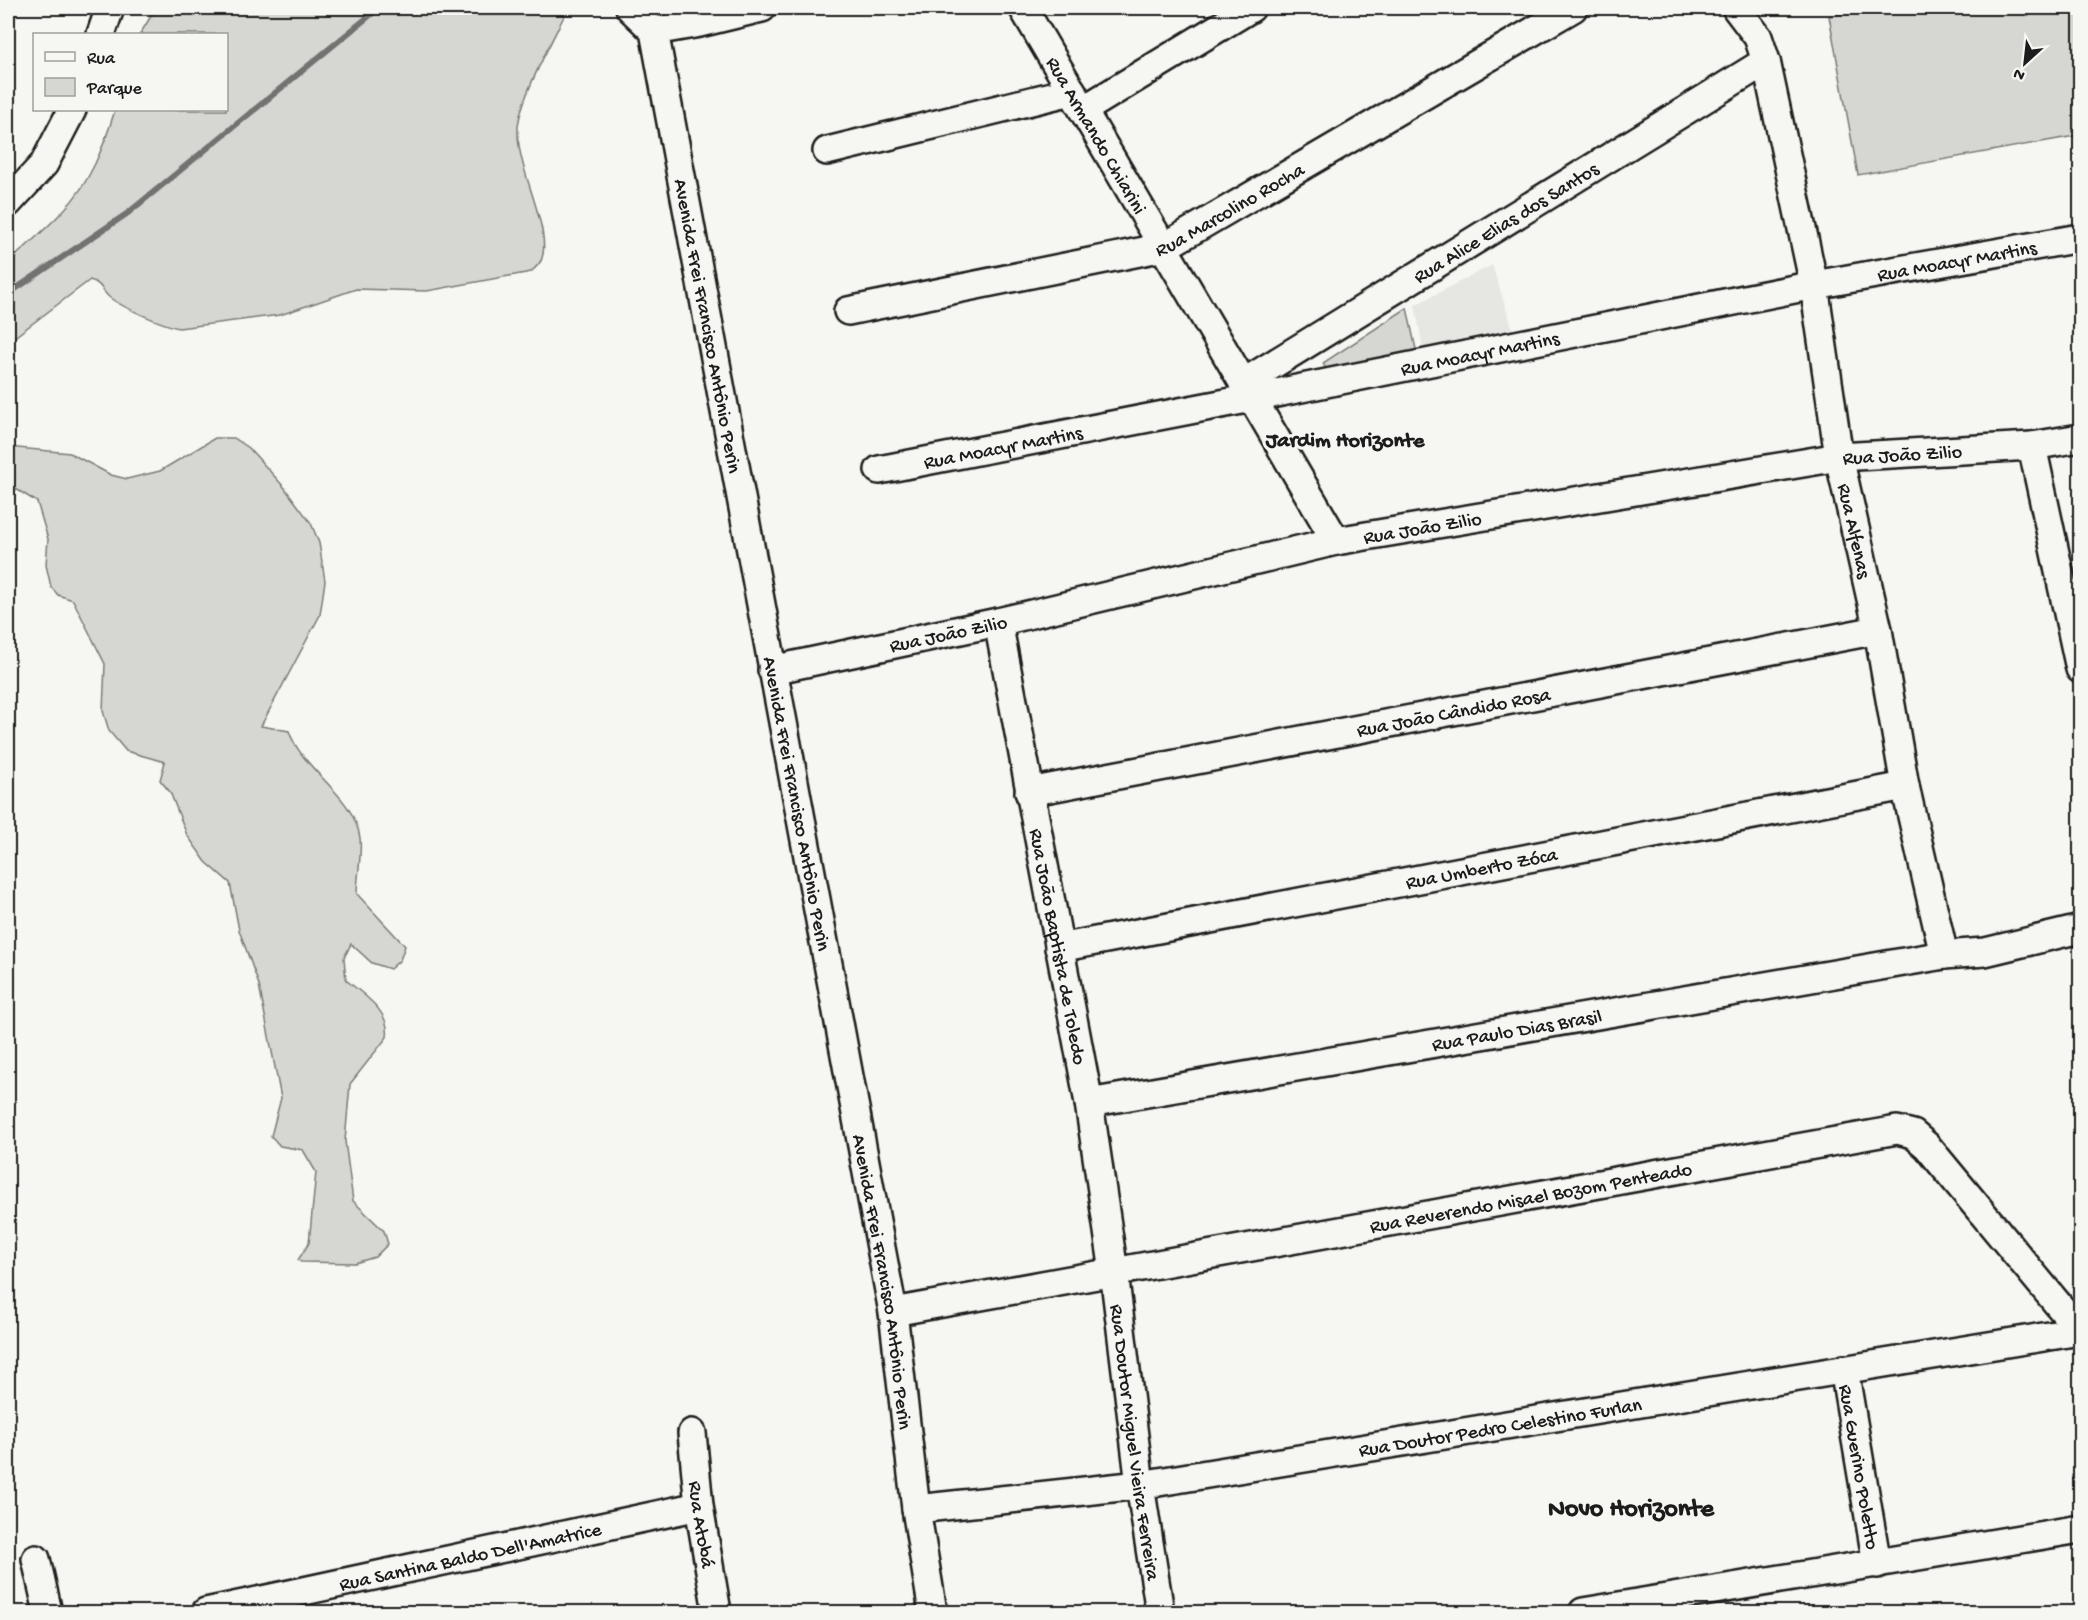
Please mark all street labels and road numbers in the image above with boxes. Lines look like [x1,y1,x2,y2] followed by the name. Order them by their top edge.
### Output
[1039,54,1150,219] street label: Rua Armando Chiarini
[1154,159,1310,263] street label: Rua Marcolino Rocha
[1411,159,1604,290] street label: Rua Alice Elias dos Santos
[667,177,744,476] street label: Avenida Frei Francisco Antônio Perin
[1876,238,2039,289] street label: Rua Moacyr Martins
[1399,328,1562,383] street label: Rua Moacyr Martins
[922,423,1085,476] street label: Rua Moacyr Martins
[1842,442,1963,472] street label: Rua João Zilio
[1830,482,1874,581] street label: Rua Alfenas
[1362,509,1484,551] street label: Rua João Zilio
[888,612,1010,660] street label: Rua João Zilio
[756,655,833,954] street label: Avenida Frei Francisco Antônio Perin
[1355,685,1554,744] street label: Rua João Cândido Rosa
[1022,827,1089,1067] street label: Rua João Baptista de Toledo
[1404,845,1561,896] street label: Rua Umberto Zóca
[1431,1006,1604,1058] street label: Rua Paulo Dias Brasil
[845,1133,915,1431] street label: Avenida Frei Francisco Antônio Perin
[1368,1159,1694,1240] street label: Rua Reverendo Misael Bozom Penteado
[1103,1303,1163,1583] street label: Rua Doutor Miguel Vieira Ferreira
[1832,1383,1882,1551] street label: Rua Guerino Poletto
[1357,1395,1644,1464] street label: Rua Doutor Pedro Celestino Furlan
[682,1480,718,1571] street label: Rua Atobá
[338,1519,604,1598] street label: Rua Santina Baldo Dell'Amatrice

